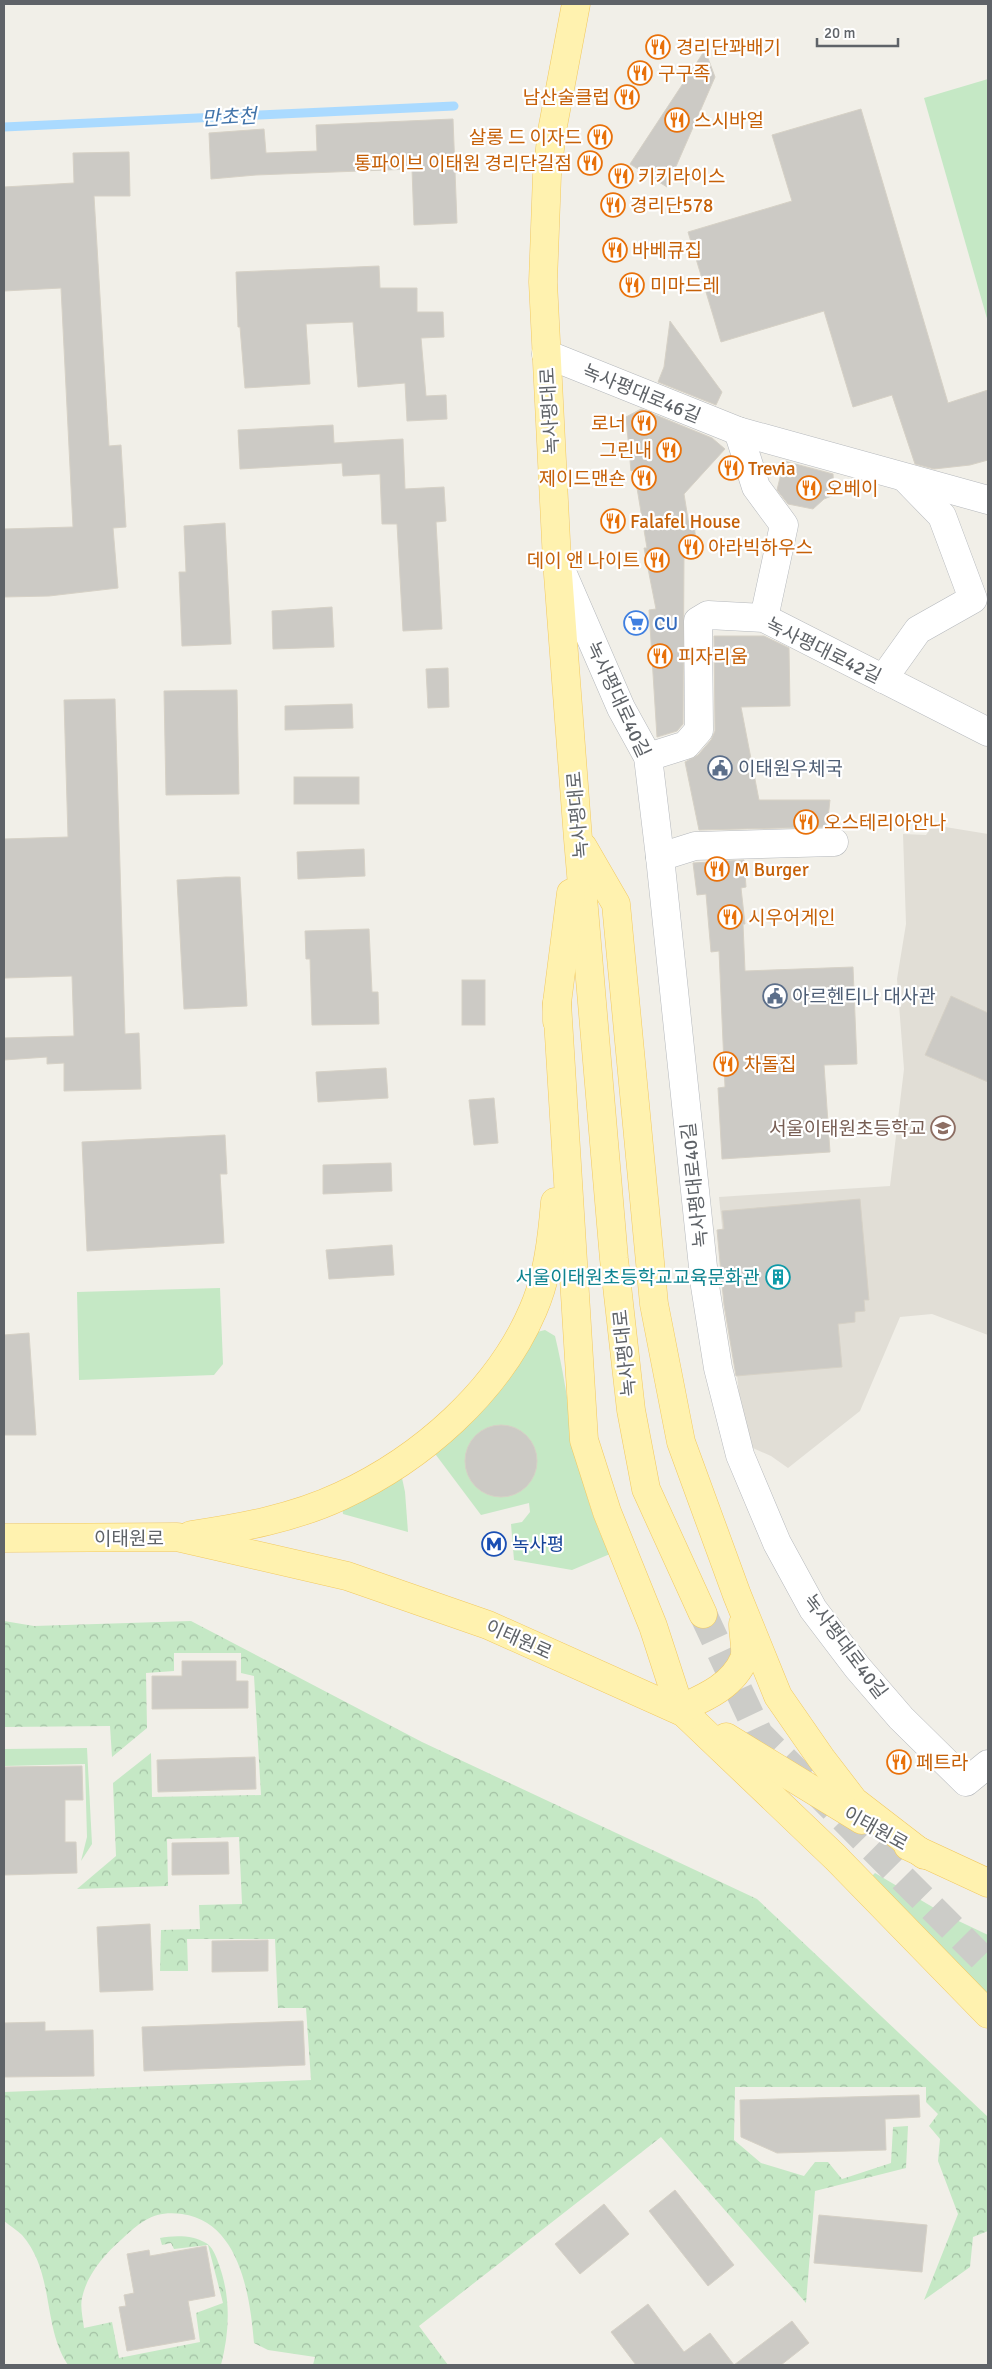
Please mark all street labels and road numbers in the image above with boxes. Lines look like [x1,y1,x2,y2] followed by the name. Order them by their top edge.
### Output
[579,359,704,429] street label: 녹사평대로46길
[536,367,564,455] street label: 녹사평대로
[762,613,885,689] street label: 녹사평대로42길
[581,638,655,761] street label: 녹사평대로40길
[562,770,594,859] street label: 녹사평대로
[677,1121,713,1249] street label: 녹사평대로40길
[608,1308,641,1398] street label: 녹사평대로
[94,1527,164,1551] street label: 이태원로
[798,1589,893,1704] street label: 녹사평대로40길
[482,1615,555,1665] street label: 이태원로
[839,1801,912,1856] street label: 이태원로

